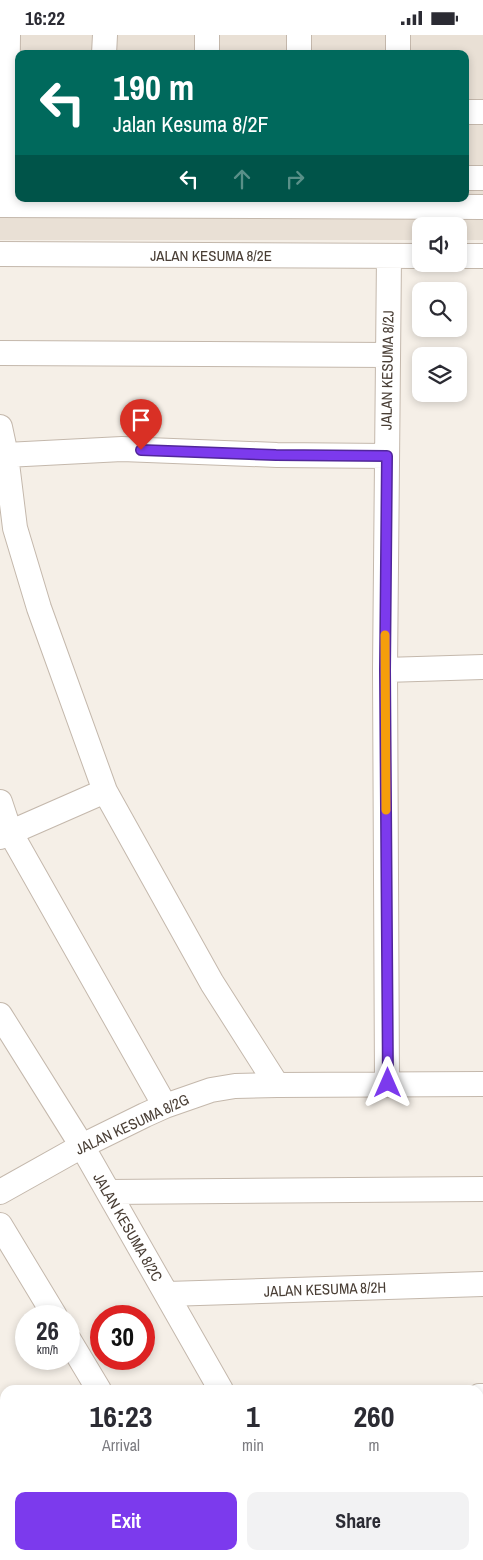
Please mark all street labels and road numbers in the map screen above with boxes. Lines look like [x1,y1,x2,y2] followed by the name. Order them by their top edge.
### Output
[150,245,272,266] street label: JALAN KESUMA 8/2E
[375,310,399,430] street label: JALAN KESUMA 8/2J
[72,1088,192,1160] street label: JALAN KESUMA 8/2G
[88,1169,168,1285] street label: JALAN KESUMA 8/2C
[263,1276,387,1302] street label: JALAN KESUMA 8/2H

